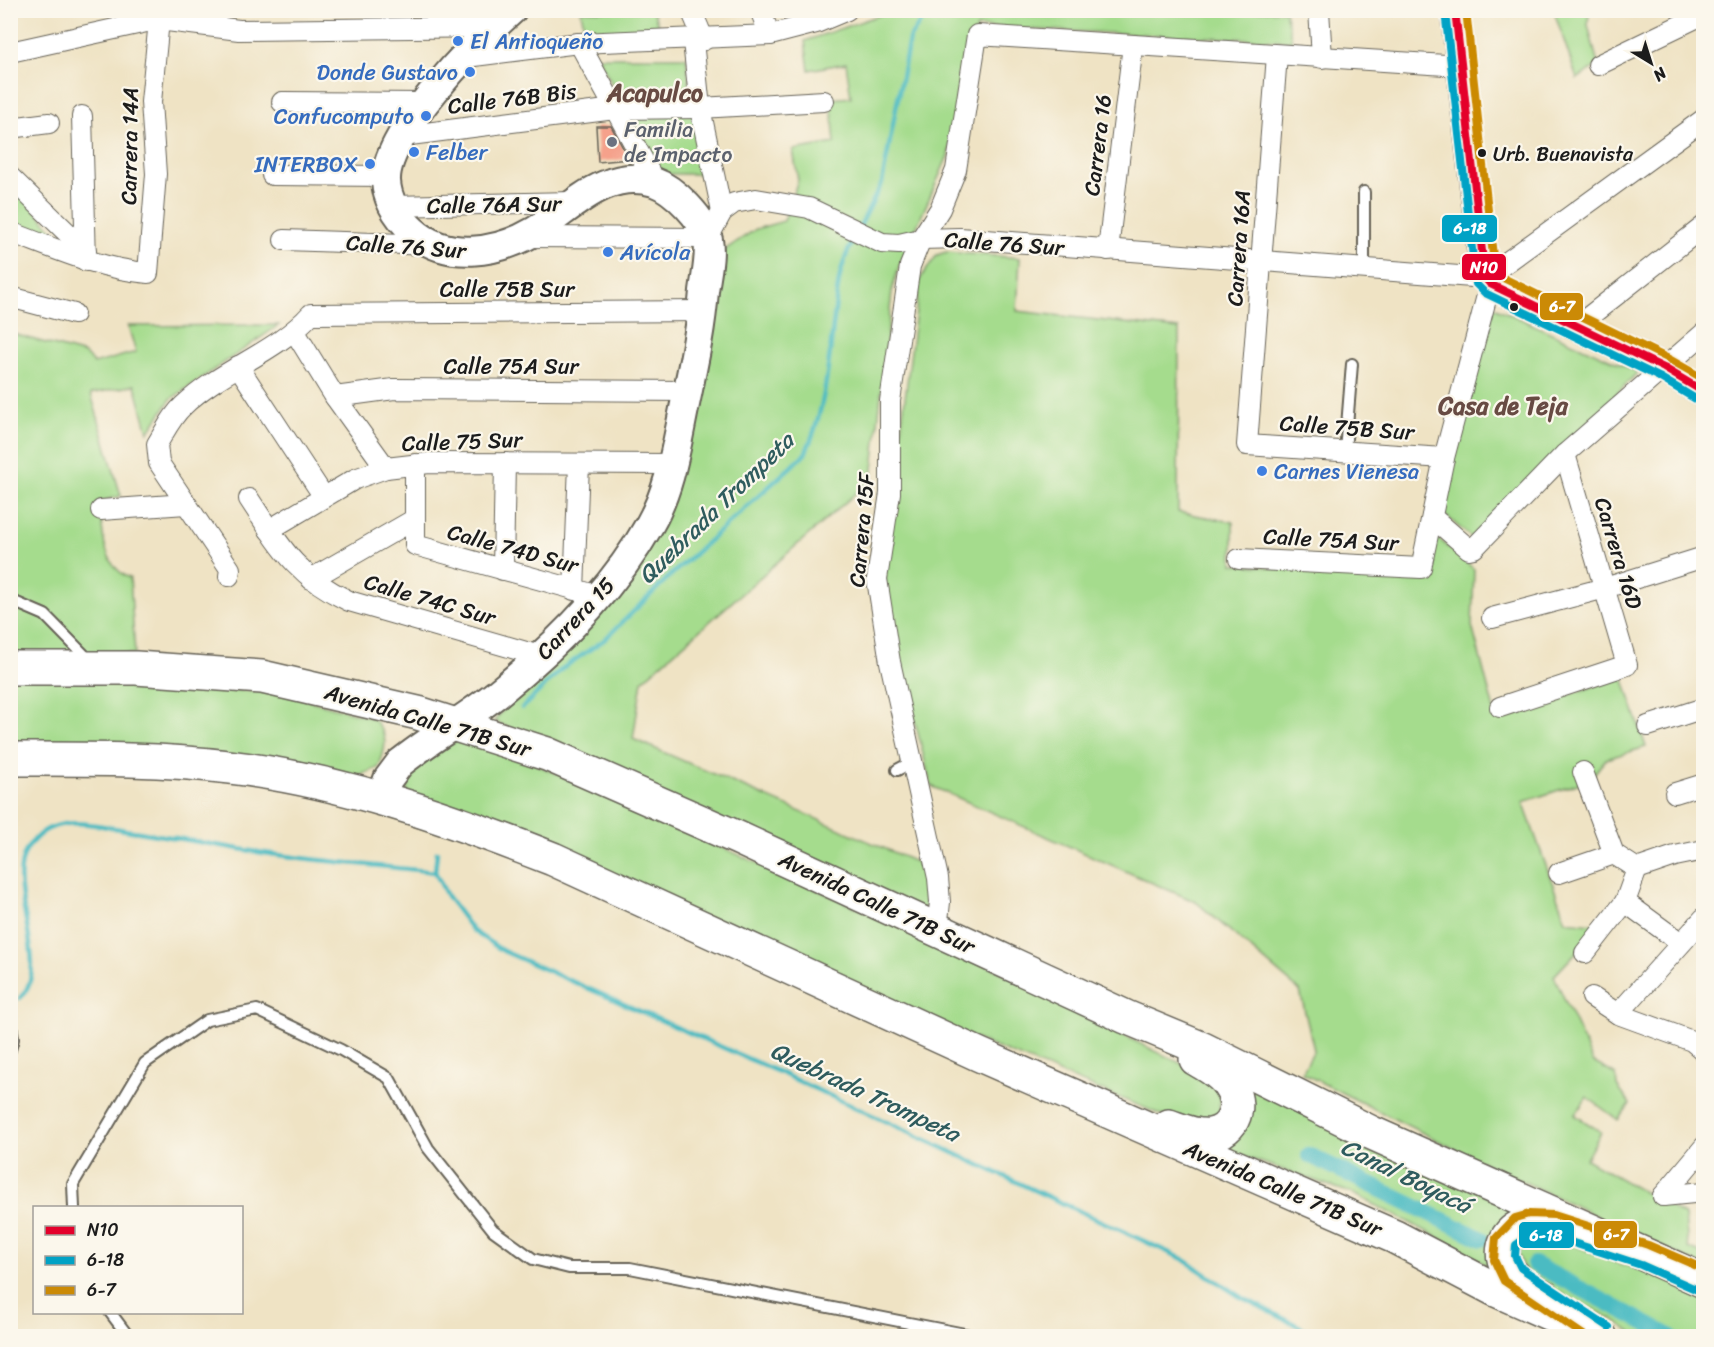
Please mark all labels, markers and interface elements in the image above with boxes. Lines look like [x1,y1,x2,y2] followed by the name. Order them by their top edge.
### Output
[470,22,603,61] place label: El Antioqueño
[1621,33,1681,93] north arrow
[451,34,465,48] marker: El Antioqueño
[317,53,458,92] place label: Donde Gustavo
[1646,59,1674,90] text: N
[463,65,477,79] marker: Donde Gustavo
[446,71,579,126] street label: Calle 76B Bis
[606,72,703,114] district label: Acapulco
[109,87,150,205] street label: Carrera 14A
[1072,92,1123,198] street label: Carrera 16
[274,97,414,136] place label: Confucomputo
[419,109,433,123] marker: Confucomputo
[624,110,732,174] place label: Familia de Impacto
[426,133,489,172] place label: Felber
[605,135,619,149] marker: Familia de Impacto
[1493,137,1634,172] place label: Urb. Buenavista
[253,145,358,184] place label: INTERBOX
[407,145,421,159] marker: Felber
[1476,147,1488,159] marker: Urb. Buenavista
[363,157,377,171] marker: INTERBOX
[427,184,563,225] street label: Calle 76A Sur
[1215,189,1262,307] street label: Carrera 16A
[1441,214,1498,243] line badge: 6-18
[1452,214,1487,243] text: 6-18
[943,220,1067,267] street label: Calle 76 Sur
[345,223,469,270] street label: Calle 76 Sur
[619,233,691,272] place label: Avícola
[601,245,615,259] marker: Avícola
[1461,253,1507,281] line badge: N10
[1469,253,1498,282] text: N10
[440,270,576,309] street label: Calle 75B Sur
[1539,292,1584,321] line badge: 6-7
[1548,292,1577,321] text: 6-7
[1508,301,1520,313] unlabelled marker
[443,347,581,386] street label: Calle 75A Sur
[1437,385,1569,427] district label: Casa de Teja
[1278,403,1417,452] street label: Calle 75B Sur
[401,420,525,463] street label: Calle 75 Sur
[628,420,806,594] water label: Quebrada Trompeta
[1274,452,1419,491] place label: Carnes Vienesa
[1255,464,1269,478] marker: Carnes Vienesa
[837,470,886,589] street label: Carrera 15F
[1583,492,1654,615] street label: Carrera 16D
[443,512,585,585] street label: Calle 74D Sur
[1262,516,1401,563] street label: Calle 75A Sur
[360,562,502,637] street label: Calle 74C Sur
[526,567,625,669] street label: Carrera 15
[319,672,537,769] street label: Avenida Calle 71B Sur
[771,839,983,966] street label: Avenida Calle 71B Sur
[763,1030,969,1155] water label: Quebrada Trompeta
[1334,1126,1482,1227] water label: Canal Boyacá
[1176,1129,1390,1249] street label: Avenida Calle 71B Sur
[33,1206,243,1314] legend
[87,1214,119,1246] text: N10
[1593,1220,1638,1249] line badge: 6-7
[1602,1220,1631,1249] text: 6-7
[1518,1221,1575,1249] line badge: 6-18
[1528,1221,1563,1250] text: 6-18
[87,1244,124,1276] text: 6-18
[87,1274,118,1306] text: 6-7

